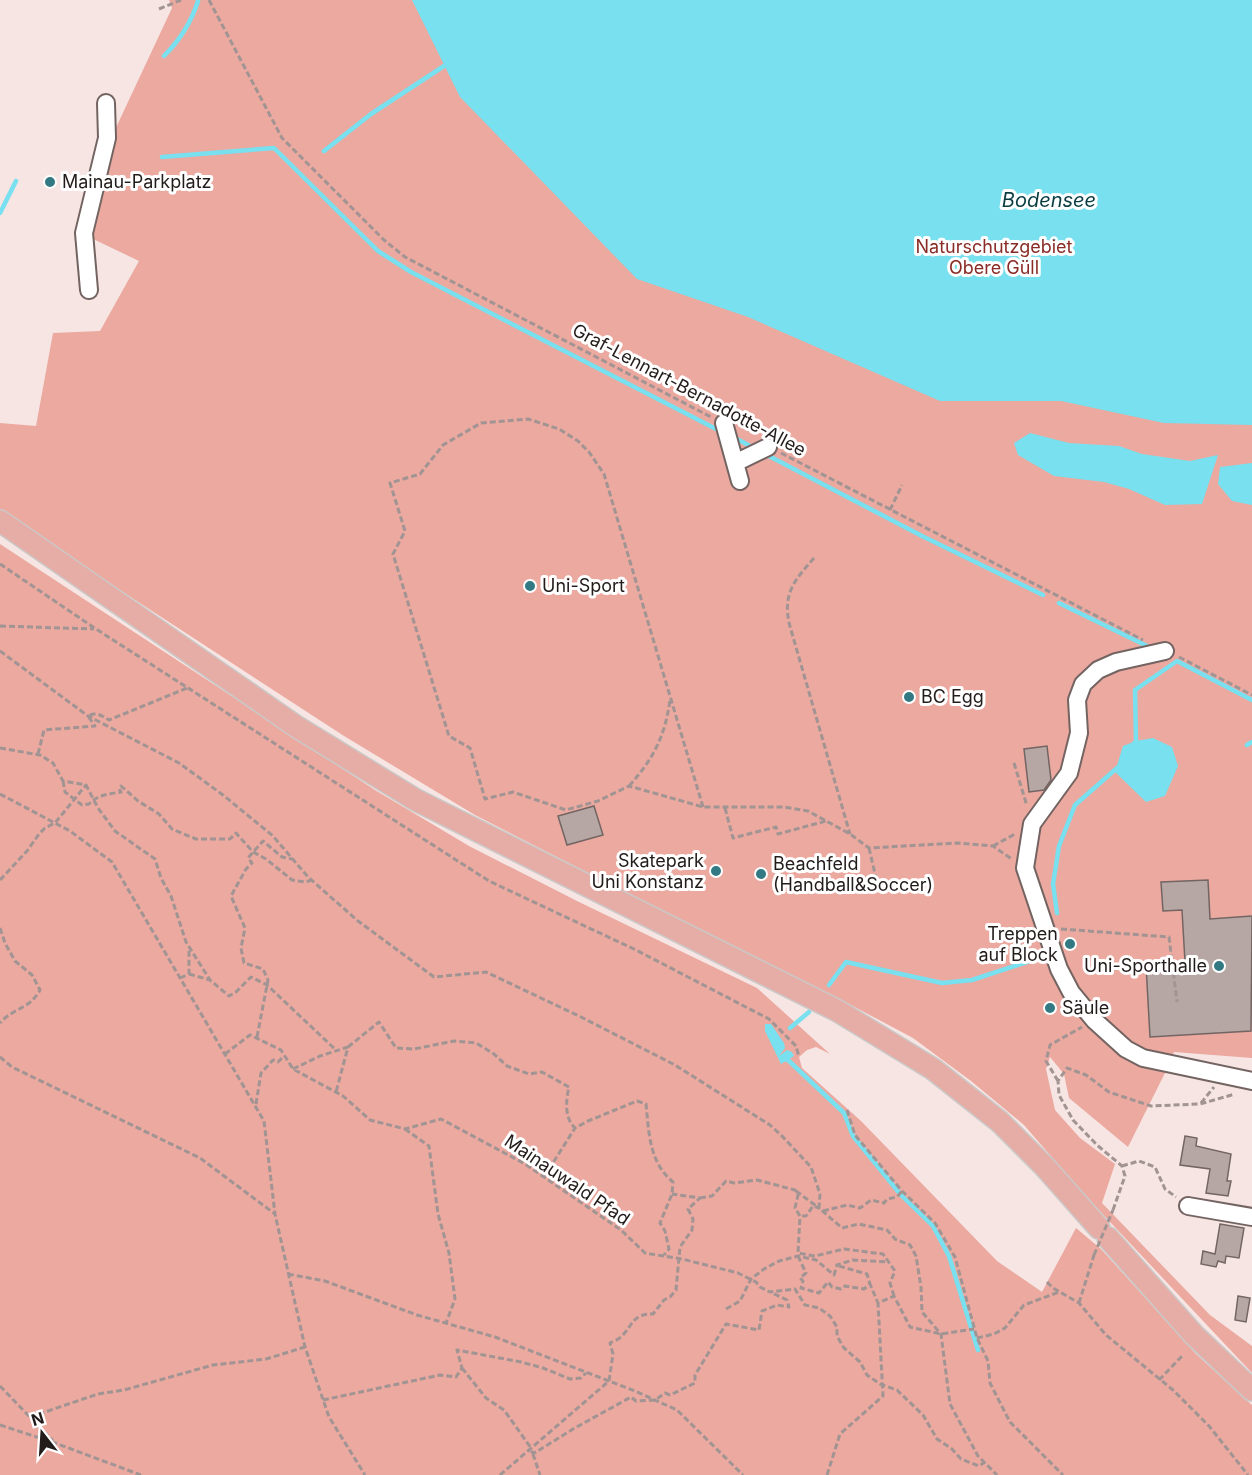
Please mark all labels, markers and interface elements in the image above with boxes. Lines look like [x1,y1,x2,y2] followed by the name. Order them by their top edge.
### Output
[62,171,212,192] place label: Mainau-Parkplatz
[43,175,57,189] marker: Mainau-Parkplatz
[1002,188,1096,212] water label: Bodensee
[916,236,1073,278] park label: Naturschutzgebiet Obere Güll
[569,319,809,460] street label: Graf-Lennart-Bernadotte-Allee
[542,575,625,596] place label: Uni-Sport
[523,579,537,593] marker: Uni-Sport
[921,686,984,707] place label: BC Egg
[902,690,916,704] marker: BC Egg
[592,850,704,892] place label: Skatepark Uni Konstanz
[773,853,933,895] place label: Beachfeld (Handball&Soccer)
[709,864,723,878] marker: Skatepark Uni Konstanz
[754,867,768,881] marker: Beachfeld (Handball&Soccer)
[978,923,1058,965] place label: Treppen auf Block
[1063,937,1077,951] marker: Treppen auf Block
[1084,955,1207,976] place label: Uni-Sporthalle
[1212,959,1226,973] marker: Uni-Sporthalle
[1062,997,1109,1018] place label: Säule
[1043,1001,1057,1015] marker: Säule
[501,1130,634,1229] street label: Mainauwald Pfad
[12,1403,72,1463] north arrow
[29,1407,46,1430] text: N

